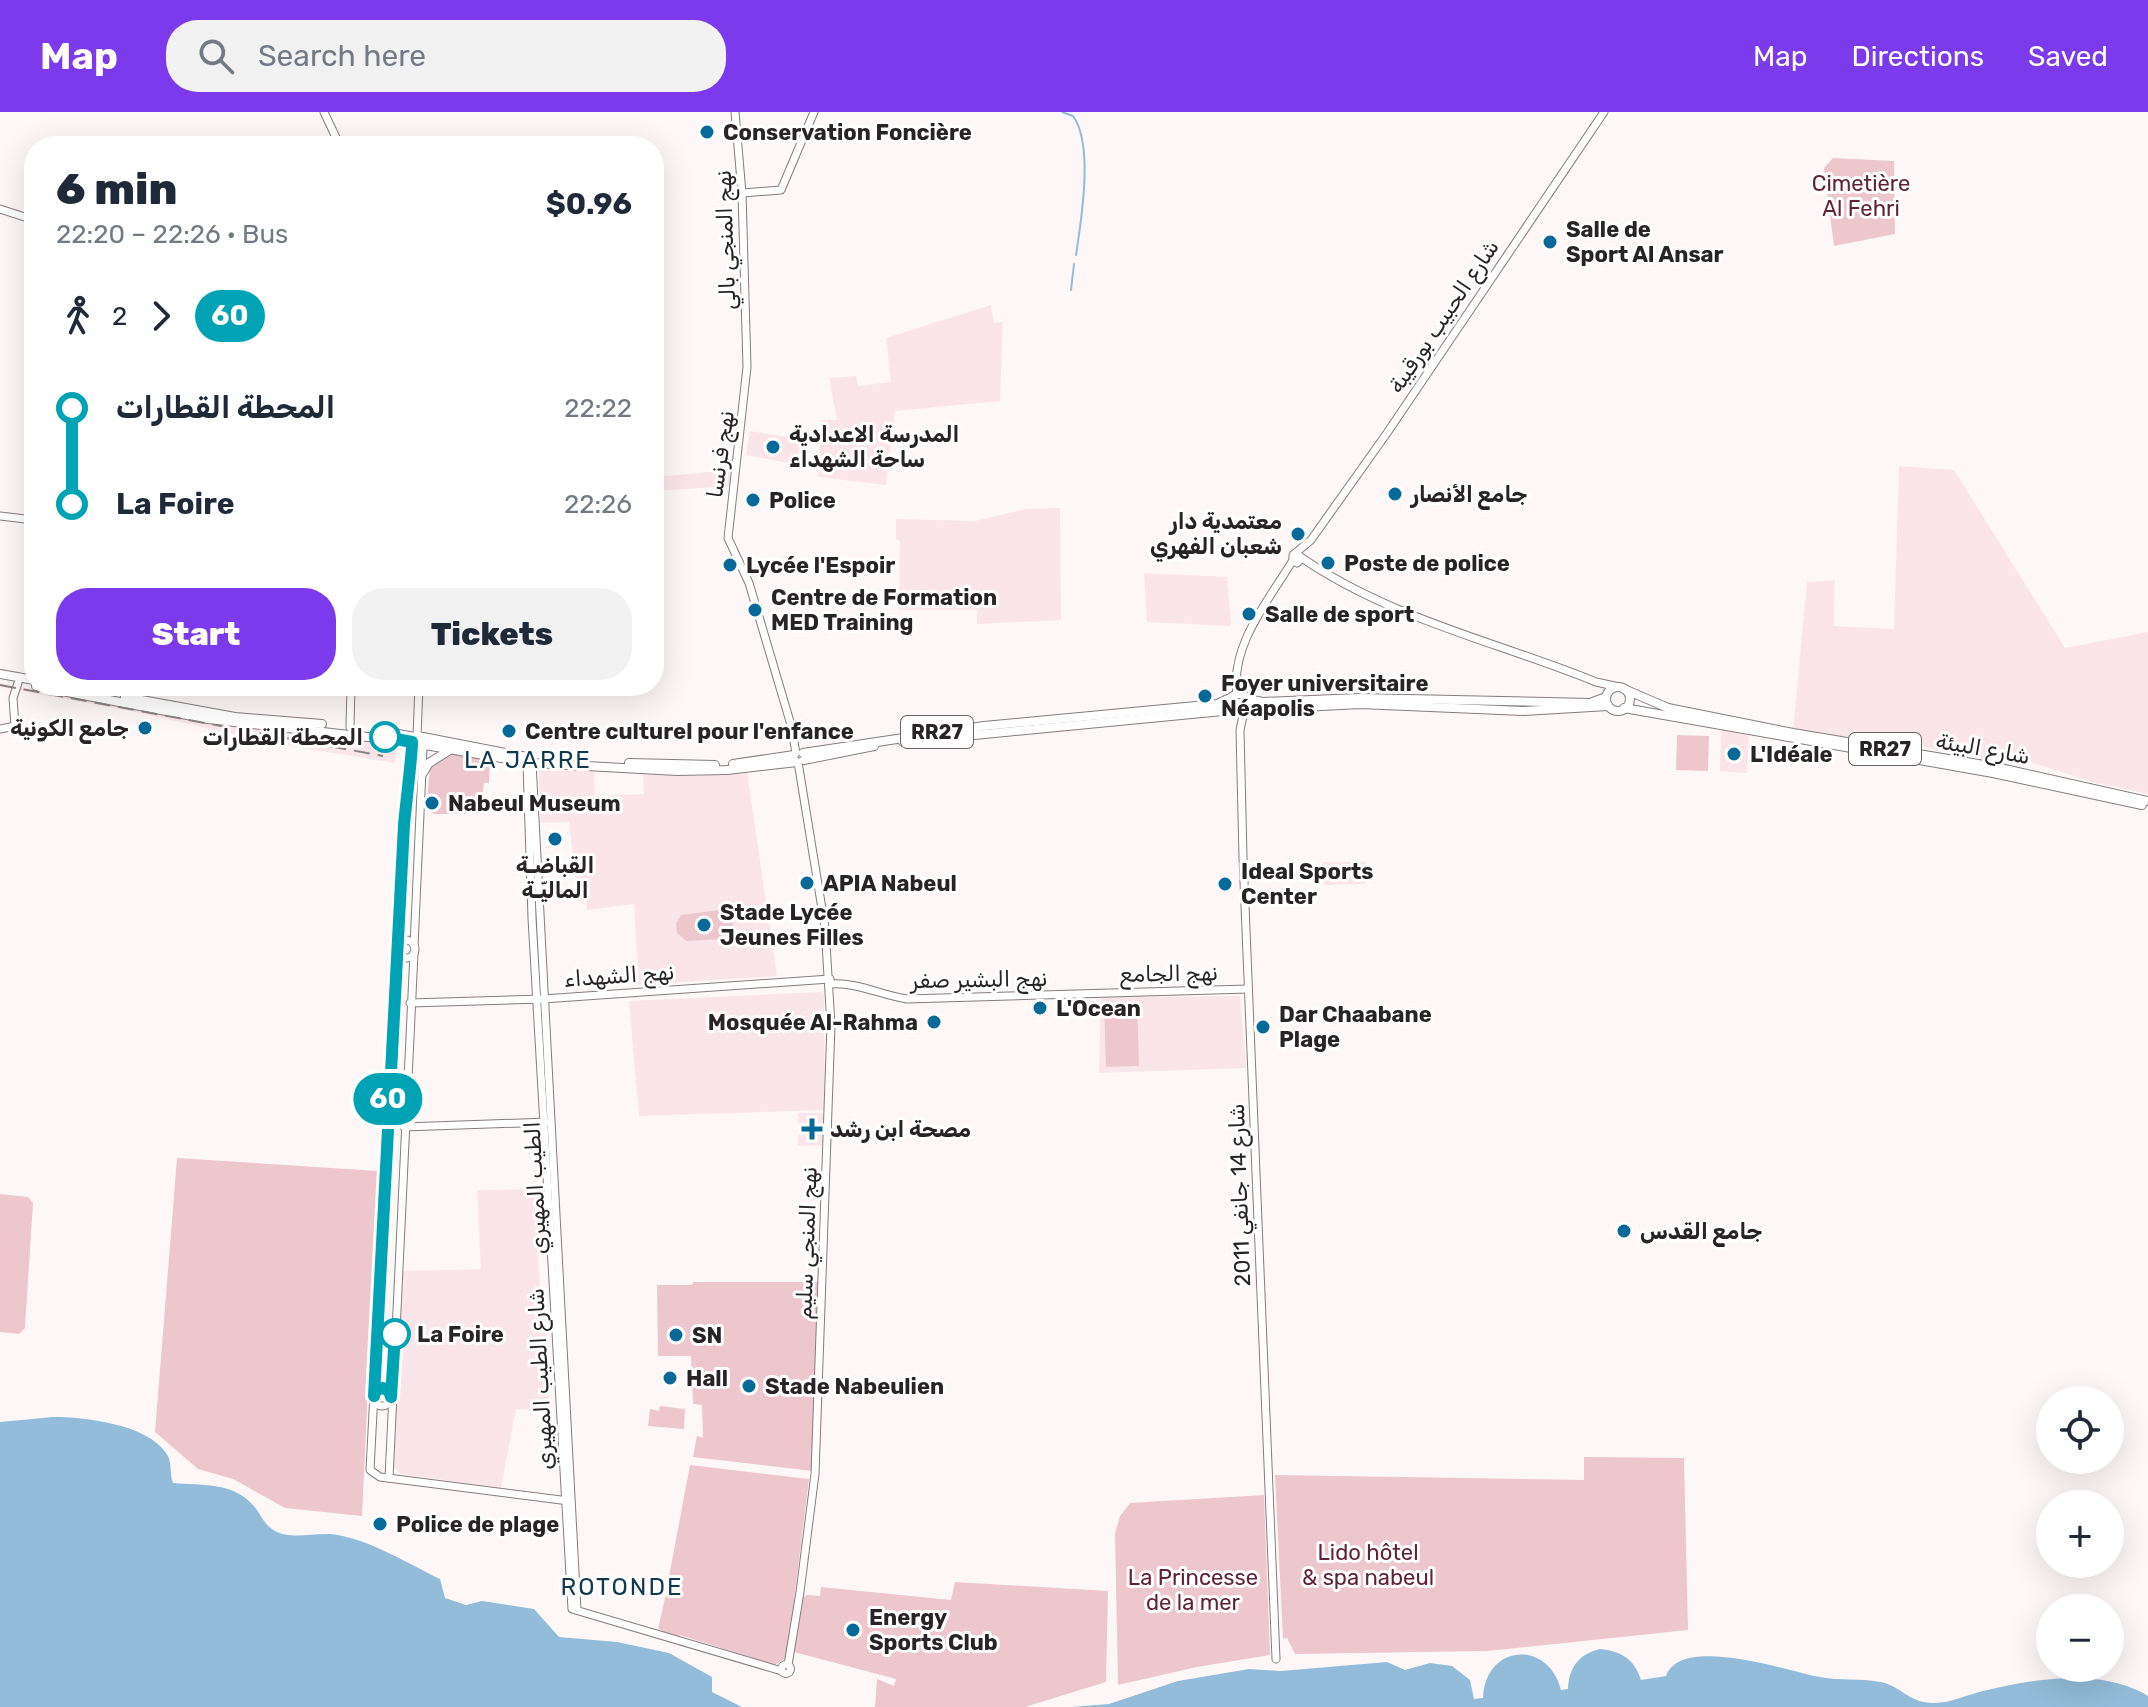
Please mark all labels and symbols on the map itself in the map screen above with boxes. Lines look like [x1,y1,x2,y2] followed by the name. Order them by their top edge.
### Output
[723,119,972,146] place label: Conservation Foncière
[698,123,716,141] marker: Conservation Foncière
[710,169,744,310] street label: نهج المنجي بالي
[1812,170,1910,222] park label: Cimetière Al Fehri
[1566,216,1724,268] place label: Salle de Sport Al Ansar
[1541,233,1559,251] marker: Salle de Sport Al Ansar
[1382,234,1506,399] street label: شارع الحبيب بورقيبة
[701,409,742,500] street label: نهج فرنسا
[789,421,959,473] place label: المدرسة الاعدادية ساحة الشهداء
[764,438,782,456] marker: المدرسة الاعدادية ساحة الشهداء
[1409,481,1527,510] place label: جامع الأنصار
[1386,485,1404,503] marker: جامع الأنصار
[769,487,836,514] place label: Police
[744,491,762,509] marker: Police
[1150,508,1282,562] place label: معتمدية دار شعبان الفهري
[1289,525,1307,543] marker: معتمدية دار شعبان الفهري
[1344,550,1510,577] place label: Poste de police
[746,552,895,579] place label: Lycée l'Espoir
[1319,554,1337,572] marker: Poste de police
[721,556,739,574] marker: Lycée l'Espoir
[771,584,997,636] place label: Centre de Formation MED Training
[746,601,764,619] marker: Centre de Formation MED Training
[1265,601,1414,628] place label: Salle de sport
[1240,605,1258,623] marker: Salle de sport
[1221,670,1429,722] place label: Foyer universitaire Néapolis
[1196,687,1214,705] marker: Foyer universitaire Néapolis
[10,715,129,744] place label: جامع الكونية
[901,716,973,748] road number: RR27
[525,718,854,745] place label: Centre culturel pour l'enfance
[136,719,154,737] marker: جامع الكونية
[370,722,400,752] marker: المحطة القطارات
[500,722,518,740] marker: Centre culturel pour l'enfance
[202,724,363,751] place label: المحطة القطارات
[1933,727,2032,772] street label: شارع البيئة
[1849,733,1921,765] road number: RR27
[1750,741,1833,768] place label: L'Idéale
[1725,745,1743,763] marker: L'Idéale
[464,746,592,774] district label: LA JARRE
[448,790,621,817] place label: Nabeul Museum
[423,794,441,812] marker: Nabeul Museum
[546,830,564,848] marker: القباضـة الماليّـة
[516,852,594,904] place label: القباضـة الماليّـة
[1241,858,1373,910] place label: Ideal Sports Center
[823,870,957,897] place label: APIA Nabeul
[798,874,816,892] marker: APIA Nabeul
[1216,875,1234,893] marker: Ideal Sports Center
[720,899,864,951] place label: Stade Lycée Jeunes Filles
[695,916,713,934] marker: Stade Lycée Jeunes Filles
[563,958,675,995] street label: نهج الشهداء
[1120,959,1218,991] street label: نهج الجامع
[908,965,1048,996] street label: نهج البشير صفر
[1056,995,1141,1022] place label: L'Ocean
[1031,999,1049,1017] marker: L'Ocean
[1279,1001,1432,1053] place label: Dar Chaabane Plage
[708,1009,918,1036] place label: Mosquée Al-Rahma
[925,1013,943,1031] marker: Mosquée Al-Rahma
[1254,1018,1272,1036] marker: Dar Chaabane Plage
[352,1073,424,1125] line badge: 60
[1223,1103,1259,1287] street label: شارع 14 جانفي 2011
[830,1116,971,1143] place label: مصحة ابن رشد
[801,1118,823,1140] marker: مصحة ابن رشد
[519,1121,554,1255] street label: الطيب المهيري
[790,1166,826,1320] street label: نهج المنجي سليم
[1640,1218,1762,1247] place label: جامع القدس
[1615,1222,1633,1240] marker: جامع القدس
[522,1287,561,1471] street label: شارع الطيب المهيري
[380,1319,410,1349] marker: La Foire
[417,1321,504,1348] place label: La Foire
[692,1322,722,1349] place label: SN
[667,1326,685,1344] marker: SN
[686,1365,728,1392] place label: Hall
[661,1369,679,1387] marker: Hall
[765,1373,944,1400] place label: Stade Nabeulien
[740,1377,758,1395] marker: Stade Nabeulien
[396,1511,559,1538] place label: Police de plage
[371,1515,389,1533] marker: Police de plage
[1302,1539,1434,1591] park label: Lido hôtel & spa nabeul
[1128,1564,1258,1616] park label: La Princesse de la mer
[560,1573,684,1601] district label: ROTONDE
[869,1604,998,1656] place label: Energy Sports Club
[844,1621,862,1639] marker: Energy Sports Club

